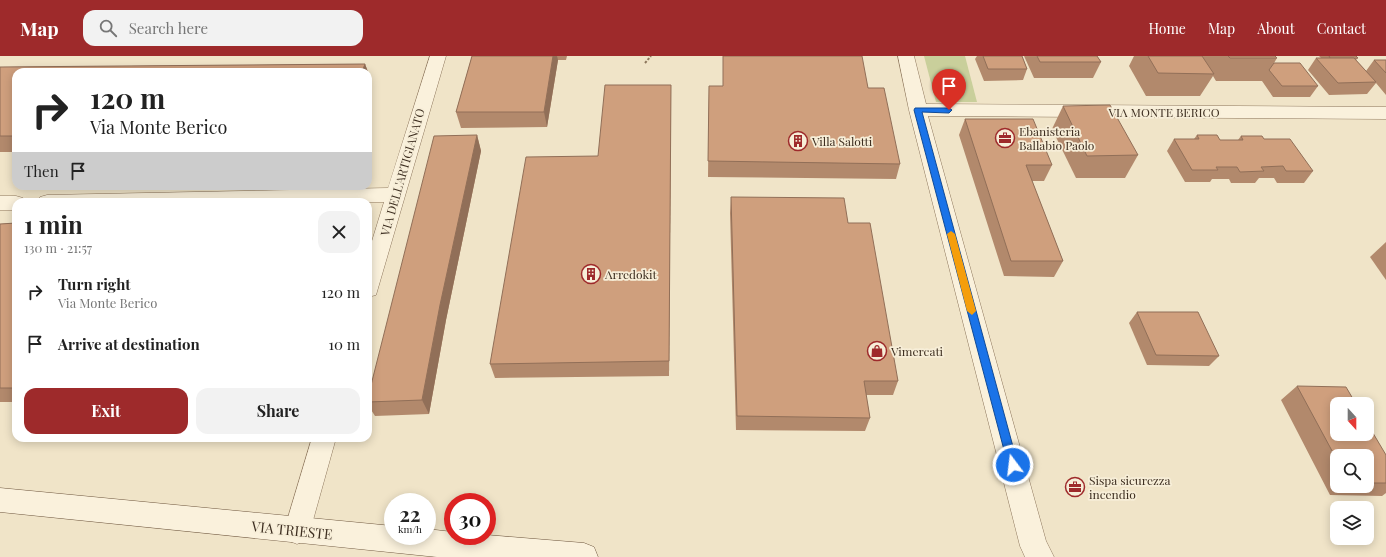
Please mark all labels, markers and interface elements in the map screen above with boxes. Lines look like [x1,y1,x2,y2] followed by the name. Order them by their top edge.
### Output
[83,10,363,46] search box
[20,15,59,41] text: Map
[97,17,119,39] icon: search
[129,18,208,38] text: Search here
[1148,19,1186,38] text: Home
[1208,19,1235,38] text: Map
[1257,19,1295,38] text: About
[1317,19,1366,38] text: Contact
[932,69,966,110] pin
[938,75,960,97] icon: arrive
[90,79,165,116] text: 120 m
[24,84,76,136] icon: right
[1107,104,1220,120] street label: VIA MONTE BERICO
[376,106,428,239] street label: VIA DELL'ARTIGIANATO
[90,115,227,139] text: Via Monte Berico
[1019,123,1095,153] place label: Ebanisteria Ballabio Paolo
[994,127,1016,149] office icon: Ebanisteria Ballabio Paolo
[787,130,809,152] building icon: Villa Salotti
[811,133,873,149] place label: Villa Salotti
[67,160,89,182] icon: arrive
[24,161,59,181] text: Then
[24,208,83,240] text: 1 min
[318,211,360,253] button: close
[24,239,92,256] text: 130 m · 21:57
[580,263,602,285] building icon: Arredokit
[604,266,658,282] place label: Arredokit
[58,274,131,294] text: Turn right
[24,281,46,303] icon: right
[321,282,360,302] text: 120 m
[58,294,157,311] text: Via Monte Berico
[24,333,46,355] icon: arrive
[58,334,200,354] text: Arrive at destination
[328,334,360,354] text: 10 m
[866,340,888,362] shop icon: Vimercati
[890,343,944,359] place label: Vimercati
[24,388,188,434] button: Exit
[196,388,360,434] button: Share
[1330,397,1374,441] north arrow
[1330,397,1374,545] map controls
[992,444,1034,486] position arrow
[1330,449,1374,493] button: search
[1089,472,1170,502] place label: Sispa sicurezza incendio
[1064,476,1086,498] office icon: Sispa sicurezza incendio
[444,493,496,545] speed limit sign: 30
[400,500,420,527] text: 22
[1330,501,1374,545] button: layers
[250,516,333,544] street label: VIA TRIESTE
[398,522,422,536] text: km/h

